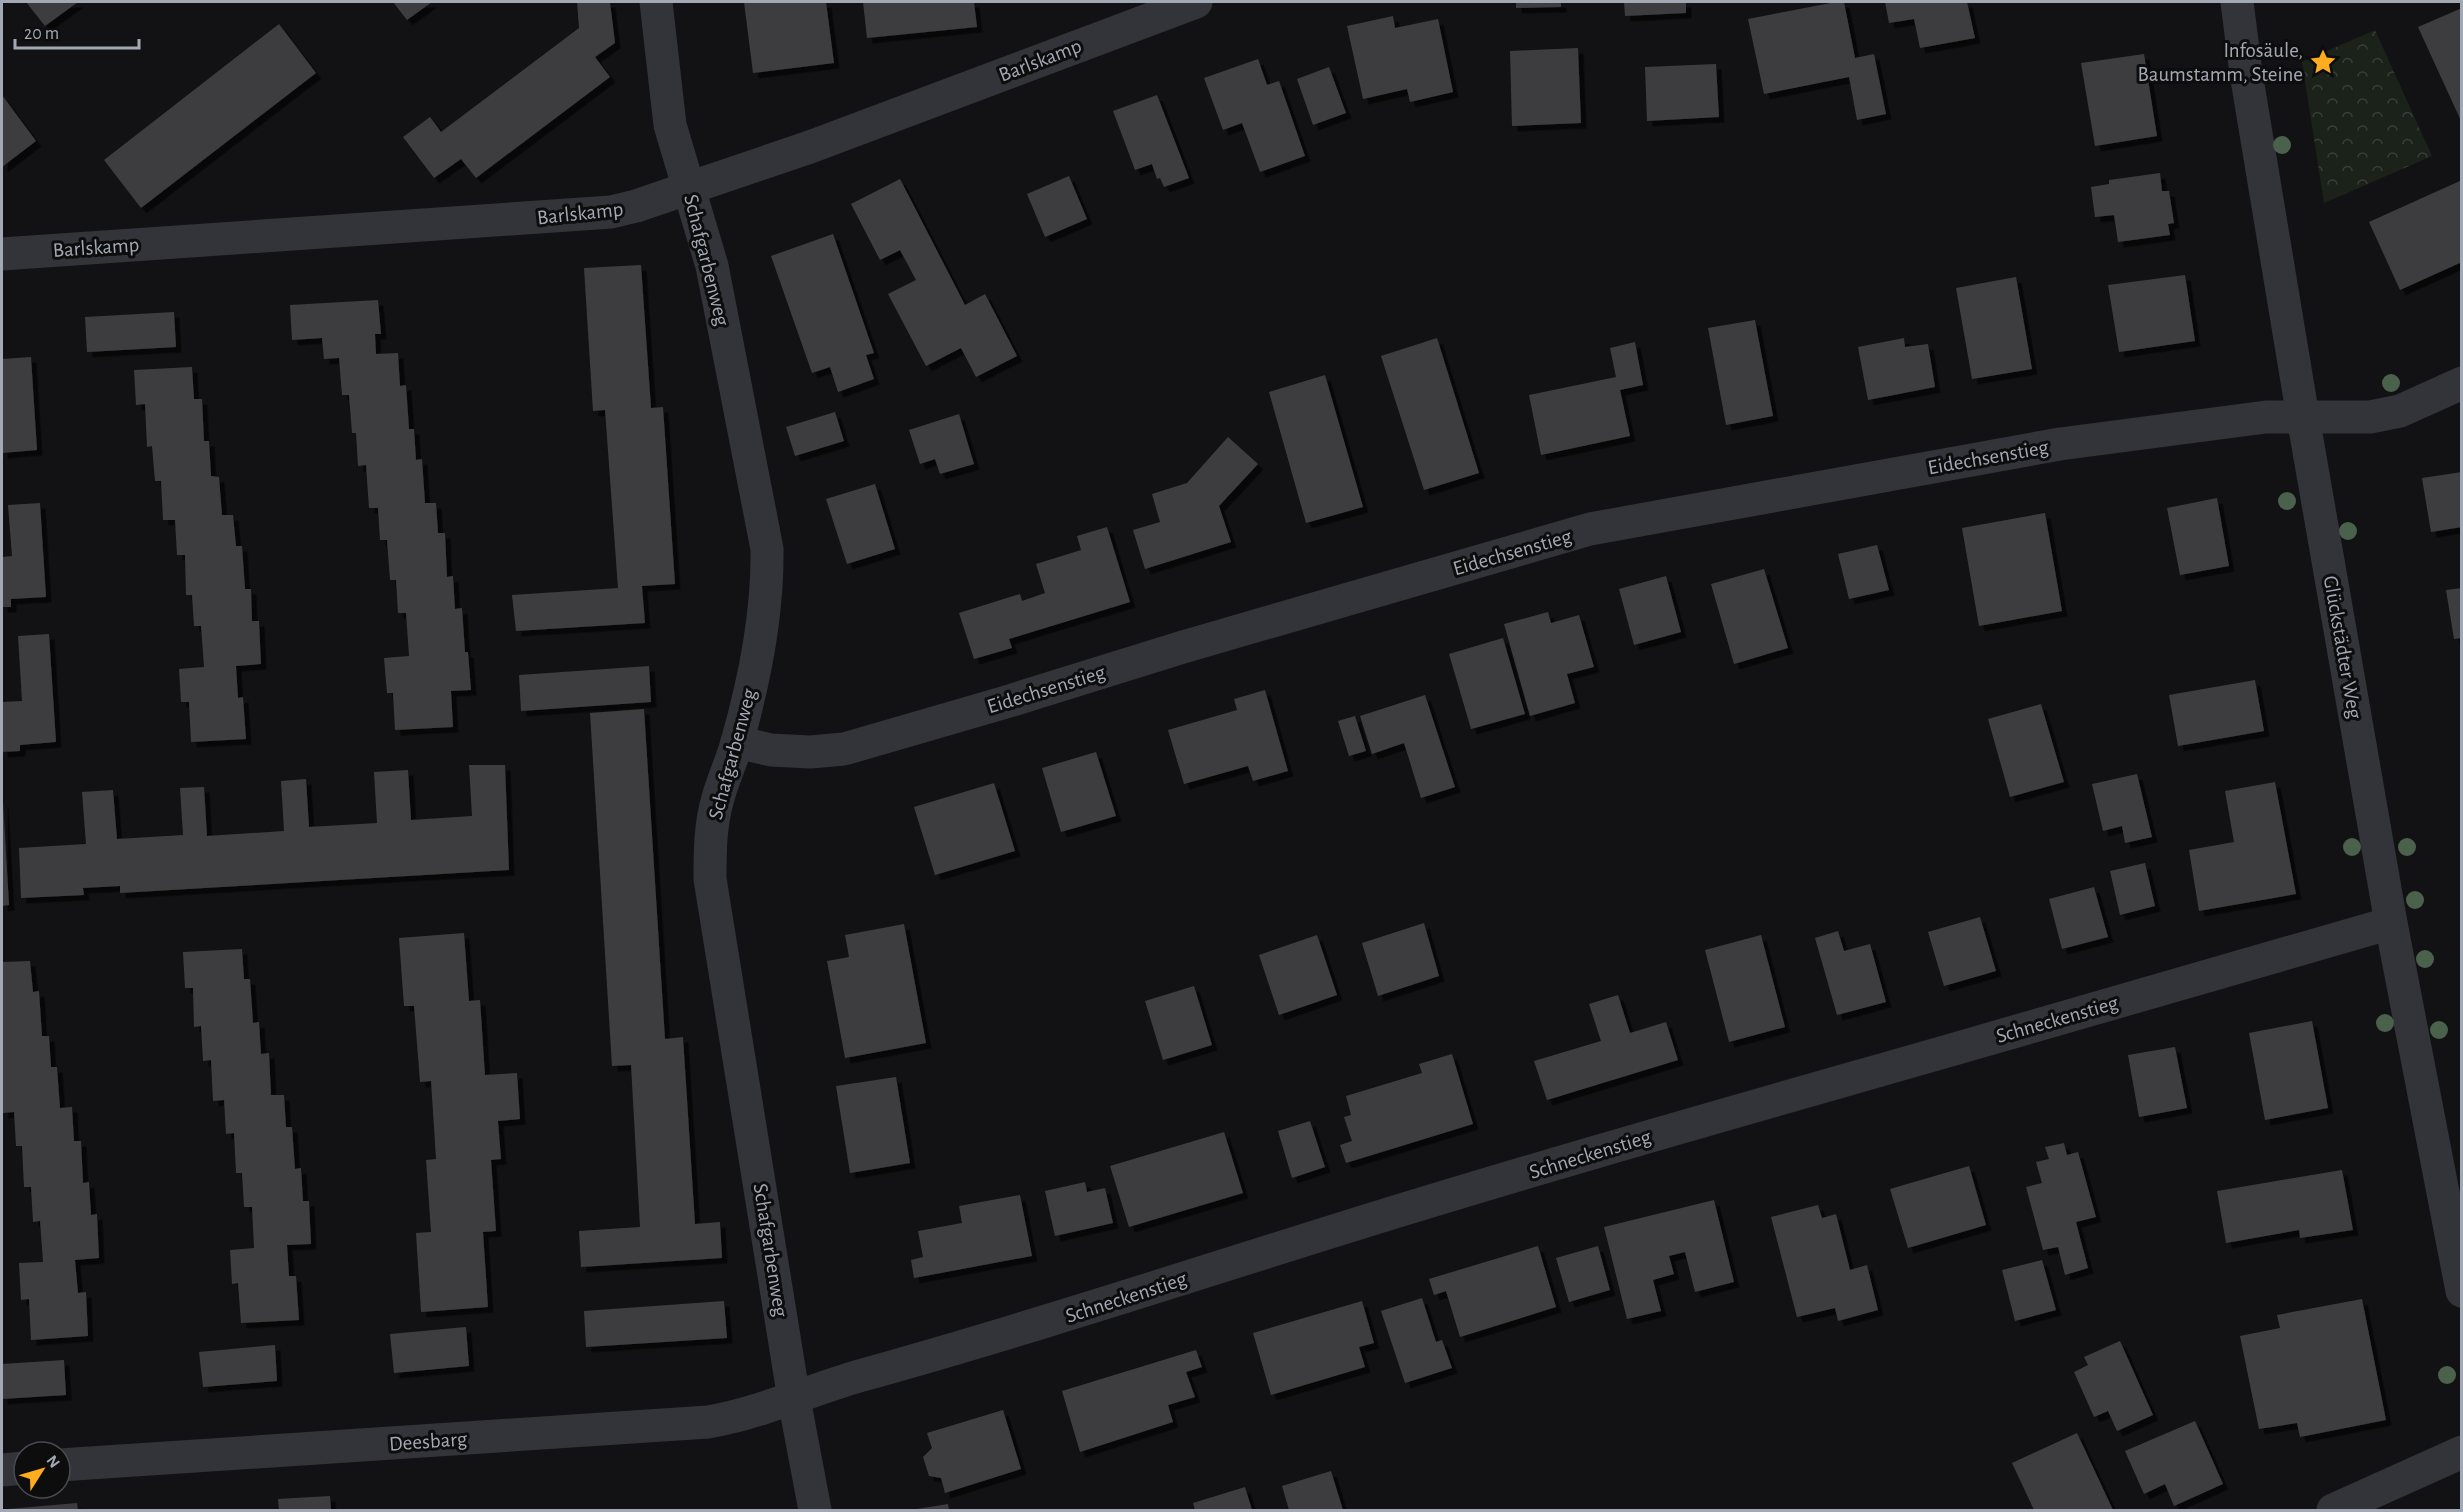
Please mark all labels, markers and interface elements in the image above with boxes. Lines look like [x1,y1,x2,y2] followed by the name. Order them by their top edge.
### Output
[15,12,140,50] scale bar
[24,25,59,43] text: 20 m
[996,35,1084,86] street label: Barlskamp
[2137,40,2303,85] place label: Infosäule, Baumstamm, Steine
[2308,47,2338,77] place icon: Infosäule, Baumstamm, Steine
[680,192,733,329] street label: Schafgarbenweg
[536,199,624,228] street label: Barlskamp
[52,234,140,261] street label: Barlskamp
[1926,436,2051,478] street label: Eidechsenstieg
[1450,525,1575,579] street label: Eidechsenstieg
[2320,574,2366,721] street label: Glückstädter Weg
[985,661,1108,717] street label: Eidechsenstieg
[705,686,760,822] street label: Schafgarbenweg
[1994,992,2121,1047] street label: Schneckenstieg
[1527,1126,1654,1183] street label: Schneckenstieg
[750,1182,792,1319] street label: Schafgarbenweg
[1063,1268,1190,1327] street label: Schneckenstieg
[388,1428,468,1455] street label: Deesbarg
[12,1440,72,1500] north arrow
[43,1452,63,1471] text: N

